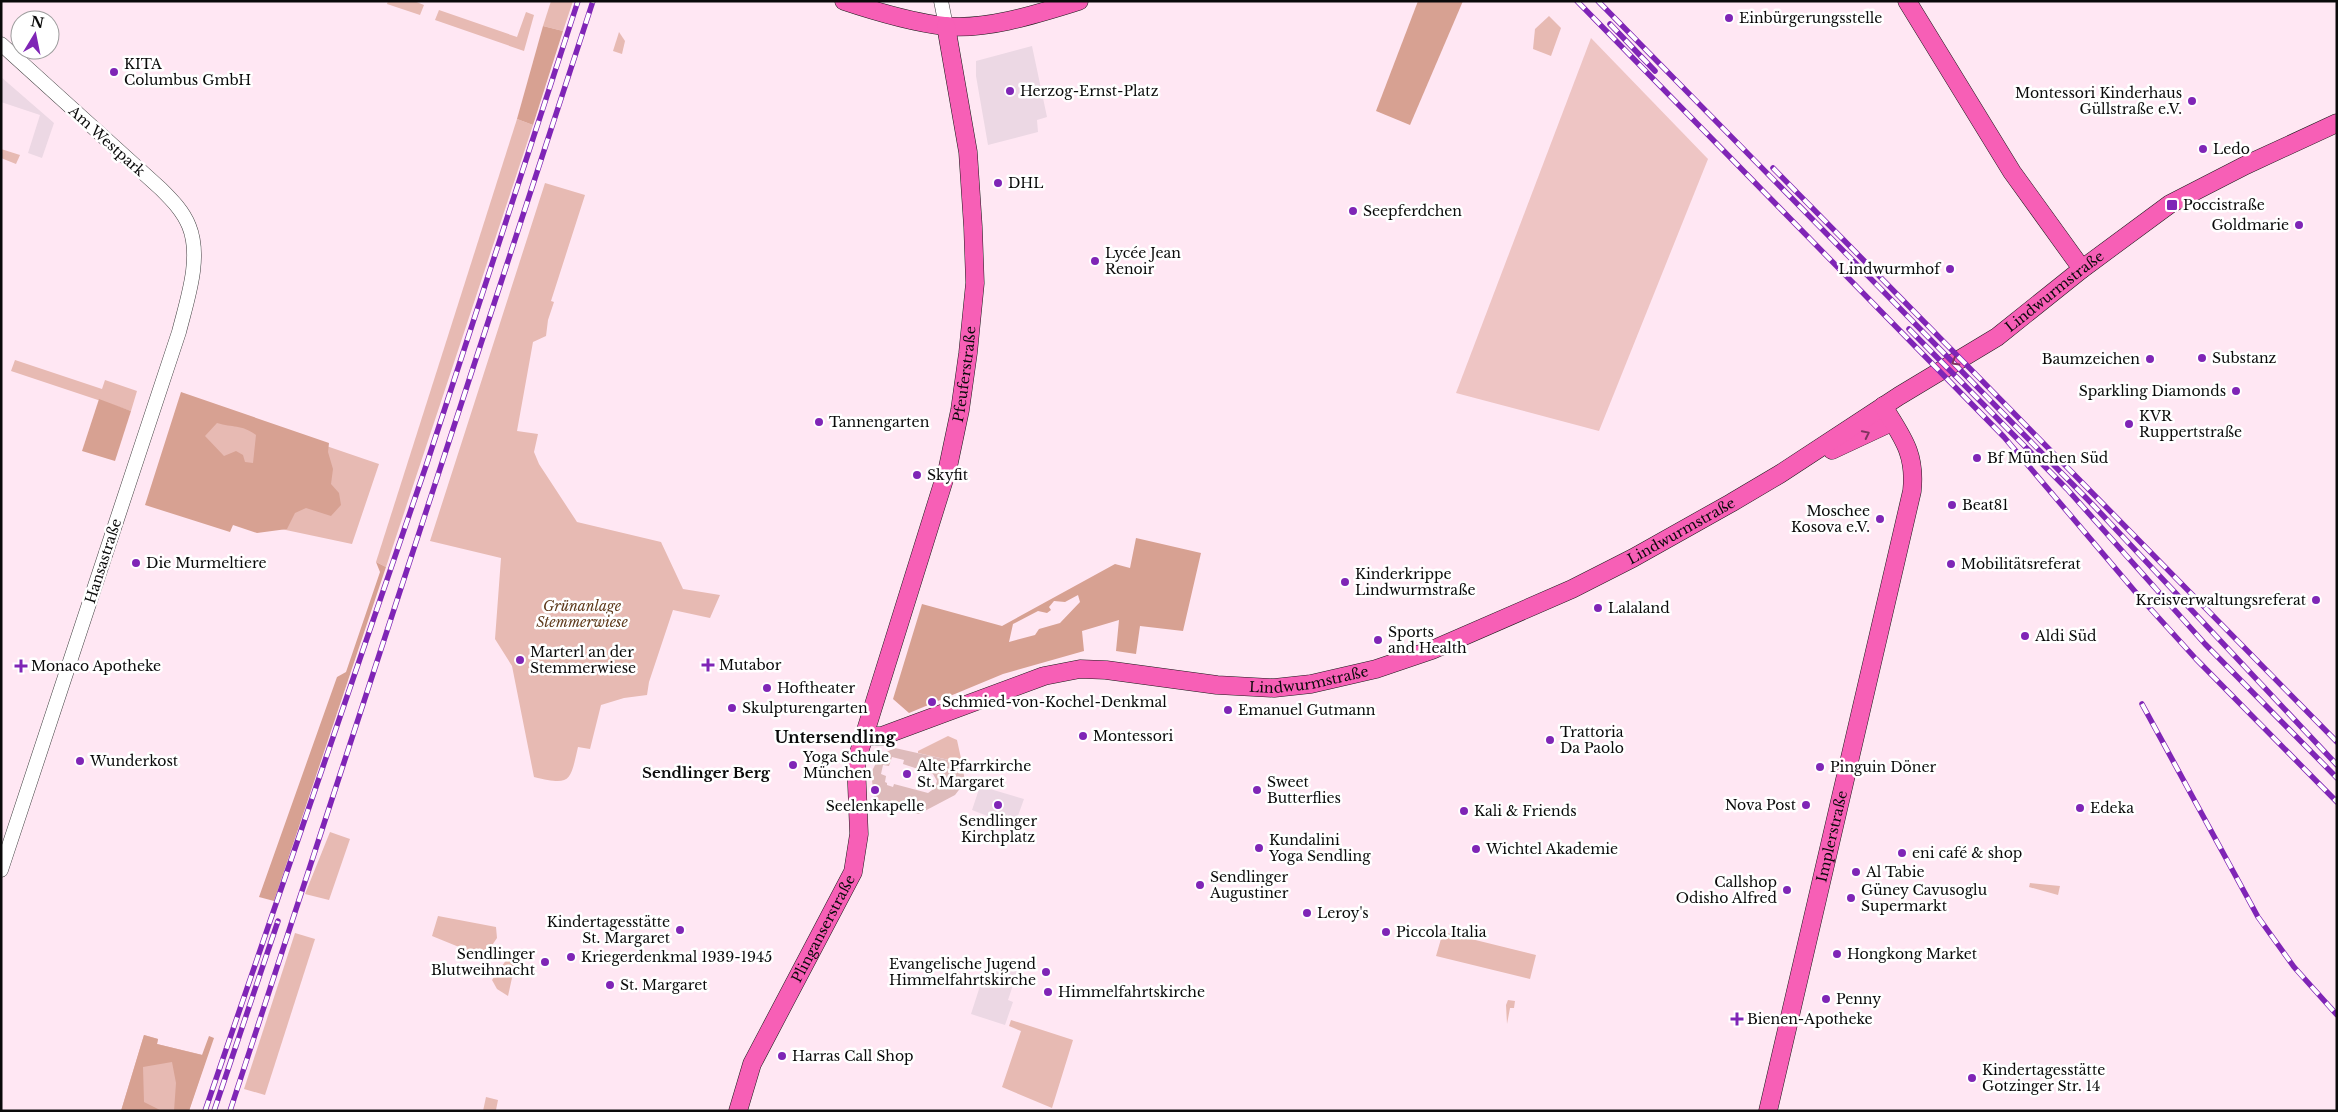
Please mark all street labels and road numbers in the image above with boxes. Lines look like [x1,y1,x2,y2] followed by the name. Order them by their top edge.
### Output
[64,101,149,180] street label: Am Westpark
[2001,247,2107,336] street label: Lindwurmstraße
[949,325,980,424] street label: Pfeuferstraße
[1624,494,1738,568] street label: Lindwurmstraße
[81,516,125,606] street label: Hansastraße
[1249,662,1370,697] street label: Lindwurmstraße
[1812,789,1851,884] street label: Implerstraße
[787,872,859,986] street label: Plinganserstraße

